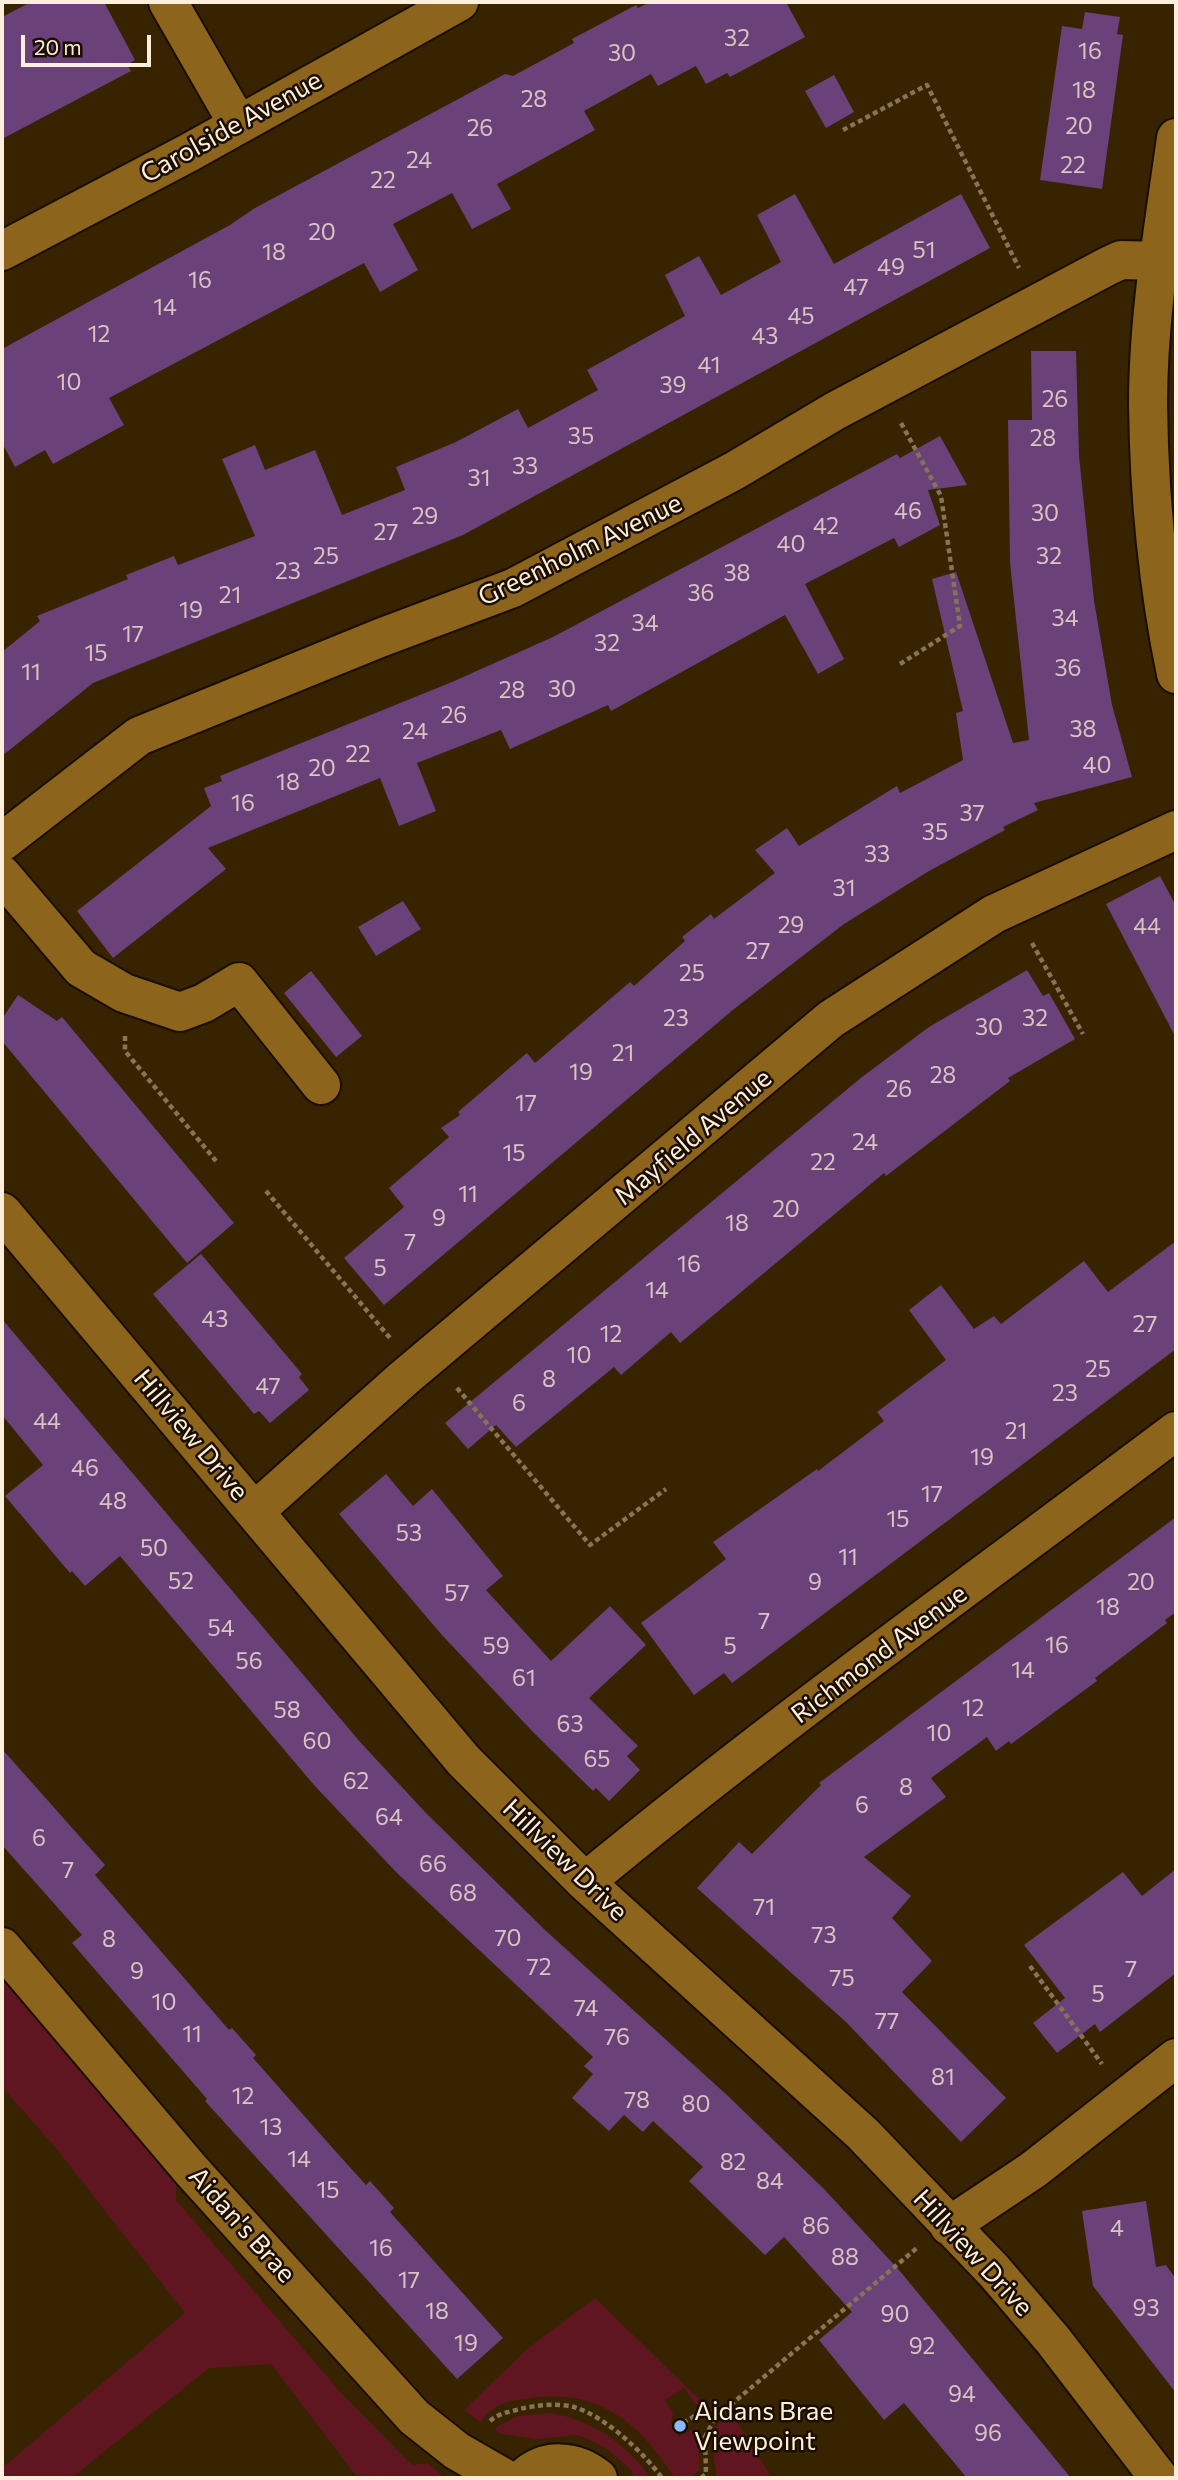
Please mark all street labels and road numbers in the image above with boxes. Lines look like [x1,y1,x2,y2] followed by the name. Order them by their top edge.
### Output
[135,64,327,190] street label: Carolside Avenue
[473,487,687,613] street label: Greenholm Avenue
[608,1062,778,1212] street label: Mayfield Avenue
[127,1363,255,1507] street label: Hillview Drive
[785,1578,973,1730] street label: Richmond Avenue
[496,1793,634,1927] street label: Hillview Drive
[182,2161,302,2289] street label: Aidan's Brae
[907,2183,1039,2323] street label: Hillview Drive

